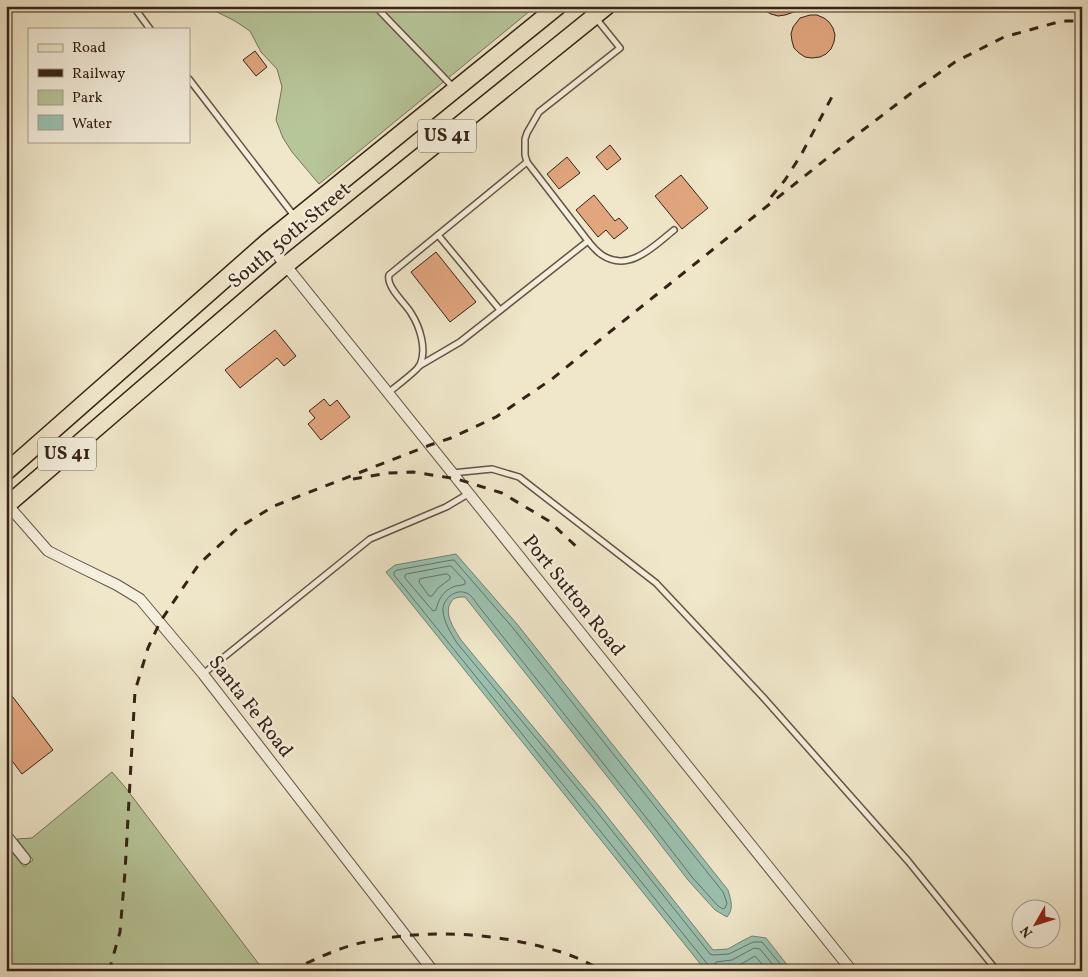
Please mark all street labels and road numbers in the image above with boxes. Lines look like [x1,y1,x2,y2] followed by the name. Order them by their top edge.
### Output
[418,120,476,152] road number: US 41
[223,176,357,296] street label: South 50th Street
[38,438,96,470] road number: US 41
[515,529,631,663] street label: Port Sutton Road
[201,650,299,764] street label: Santa Fe Road

